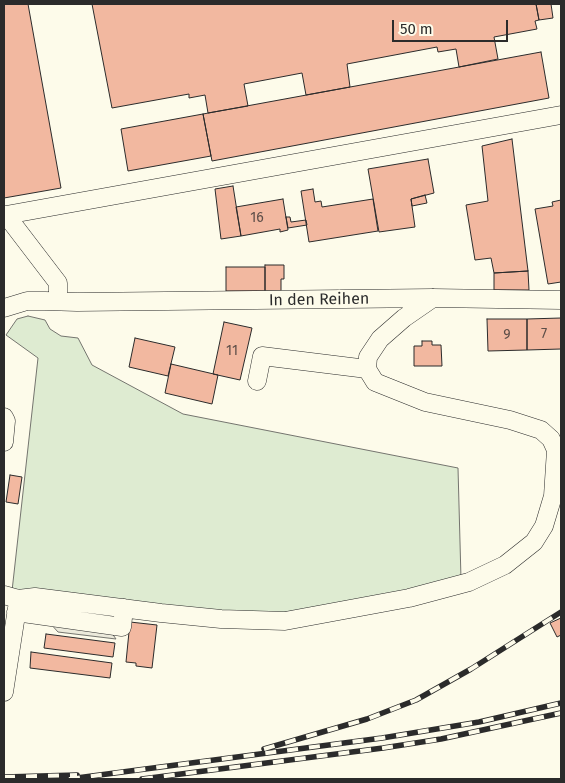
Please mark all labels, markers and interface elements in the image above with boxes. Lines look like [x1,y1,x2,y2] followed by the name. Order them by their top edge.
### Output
[395,10,511,42] scale bar
[400,20,433,38] text: 50 m
[250,210,264,226] house number: 16
[269,290,369,310] street label: In den Reihen
[541,326,547,342] house number: 7
[503,327,511,343] house number: 9
[226,343,238,359] house number: 11

